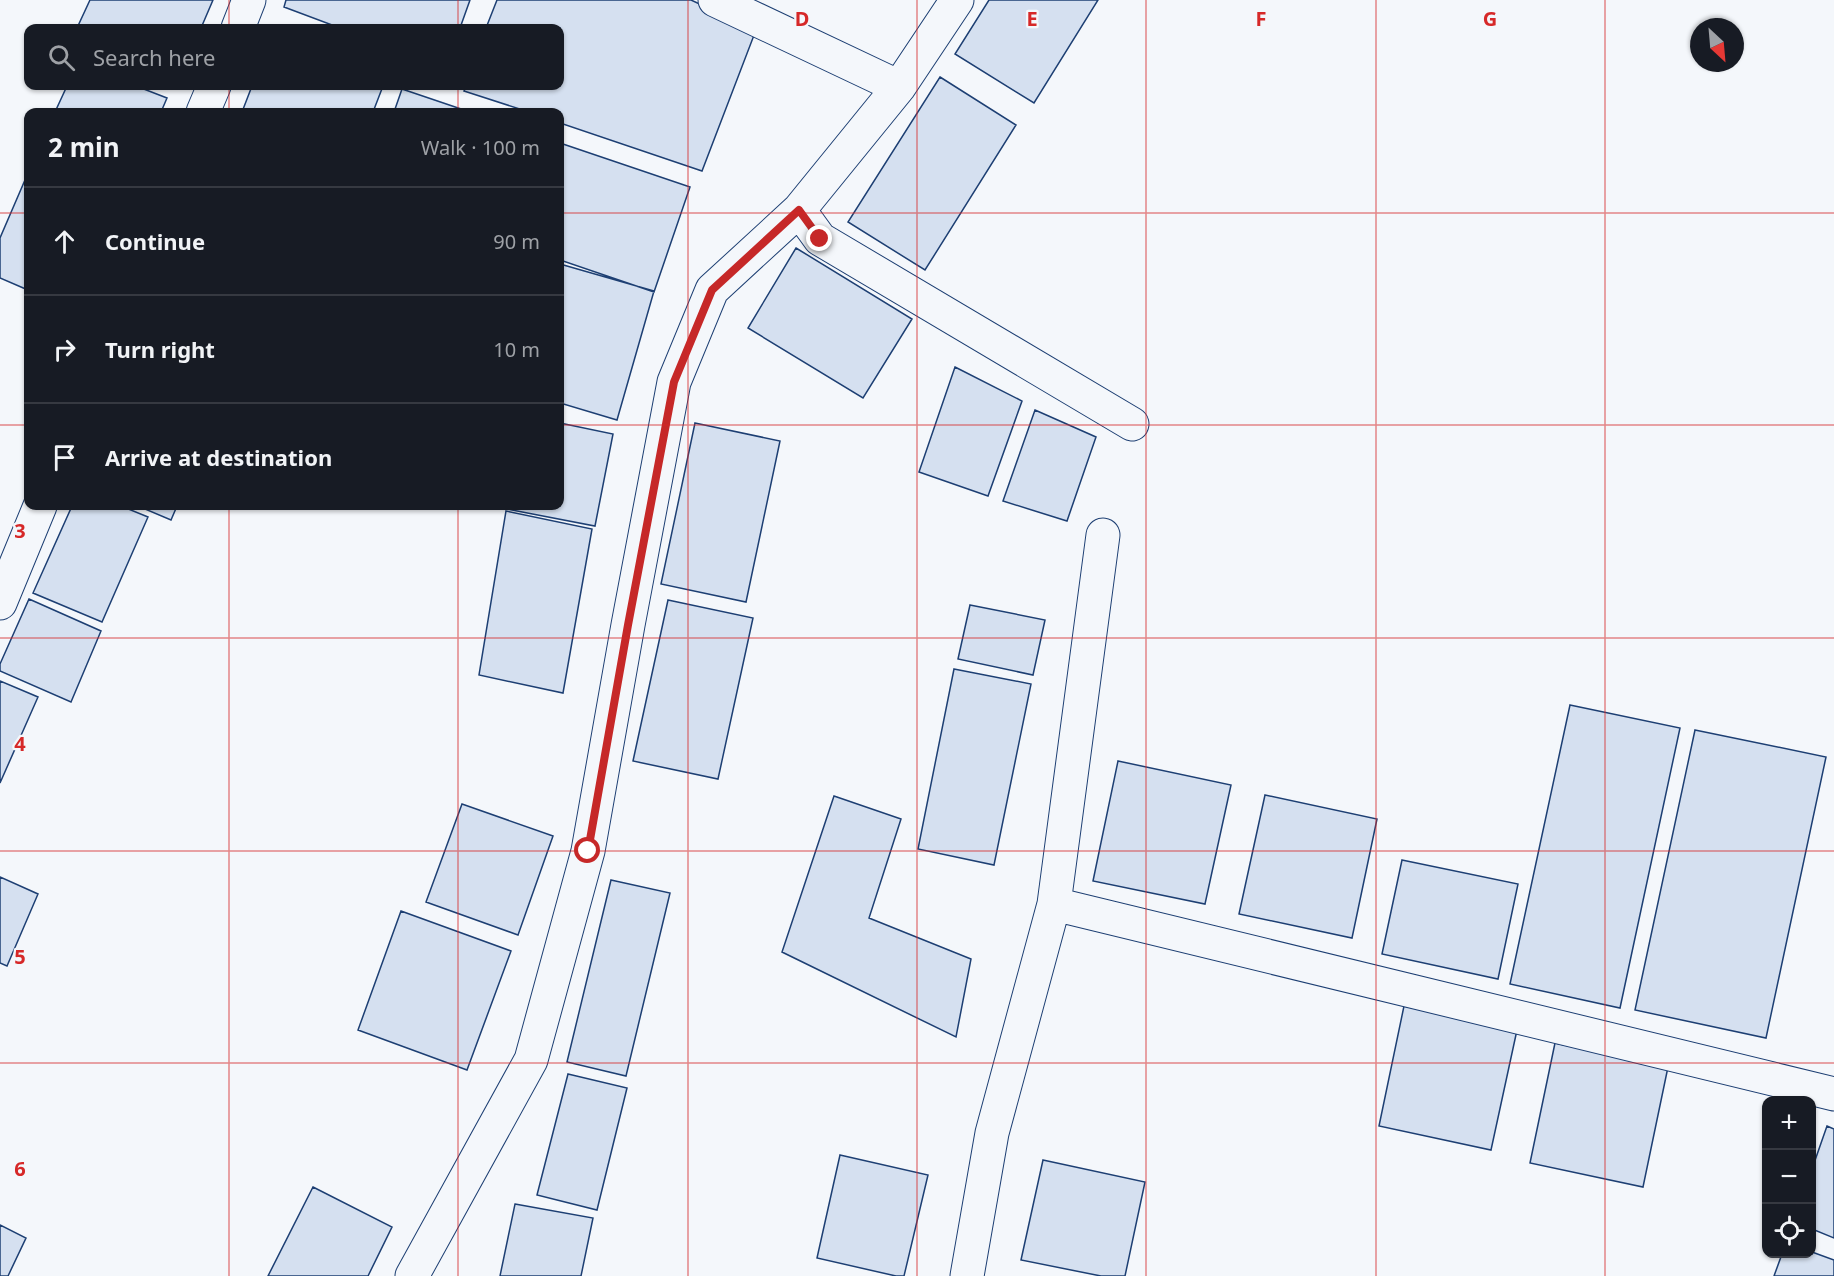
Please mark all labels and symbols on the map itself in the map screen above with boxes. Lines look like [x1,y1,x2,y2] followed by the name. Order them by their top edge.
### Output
[795,5,809,32] text: D
[1026,5,1038,32] text: E
[1256,5,1266,32] text: F
[1483,5,1497,32] text: G
[1690,18,1744,72] north arrow
[806,225,832,251] route end
[14,517,26,544] text: 3
[14,730,26,757] text: 4
[574,837,600,863] route start
[14,943,26,970] text: 5
[14,1155,26,1182] text: 6

